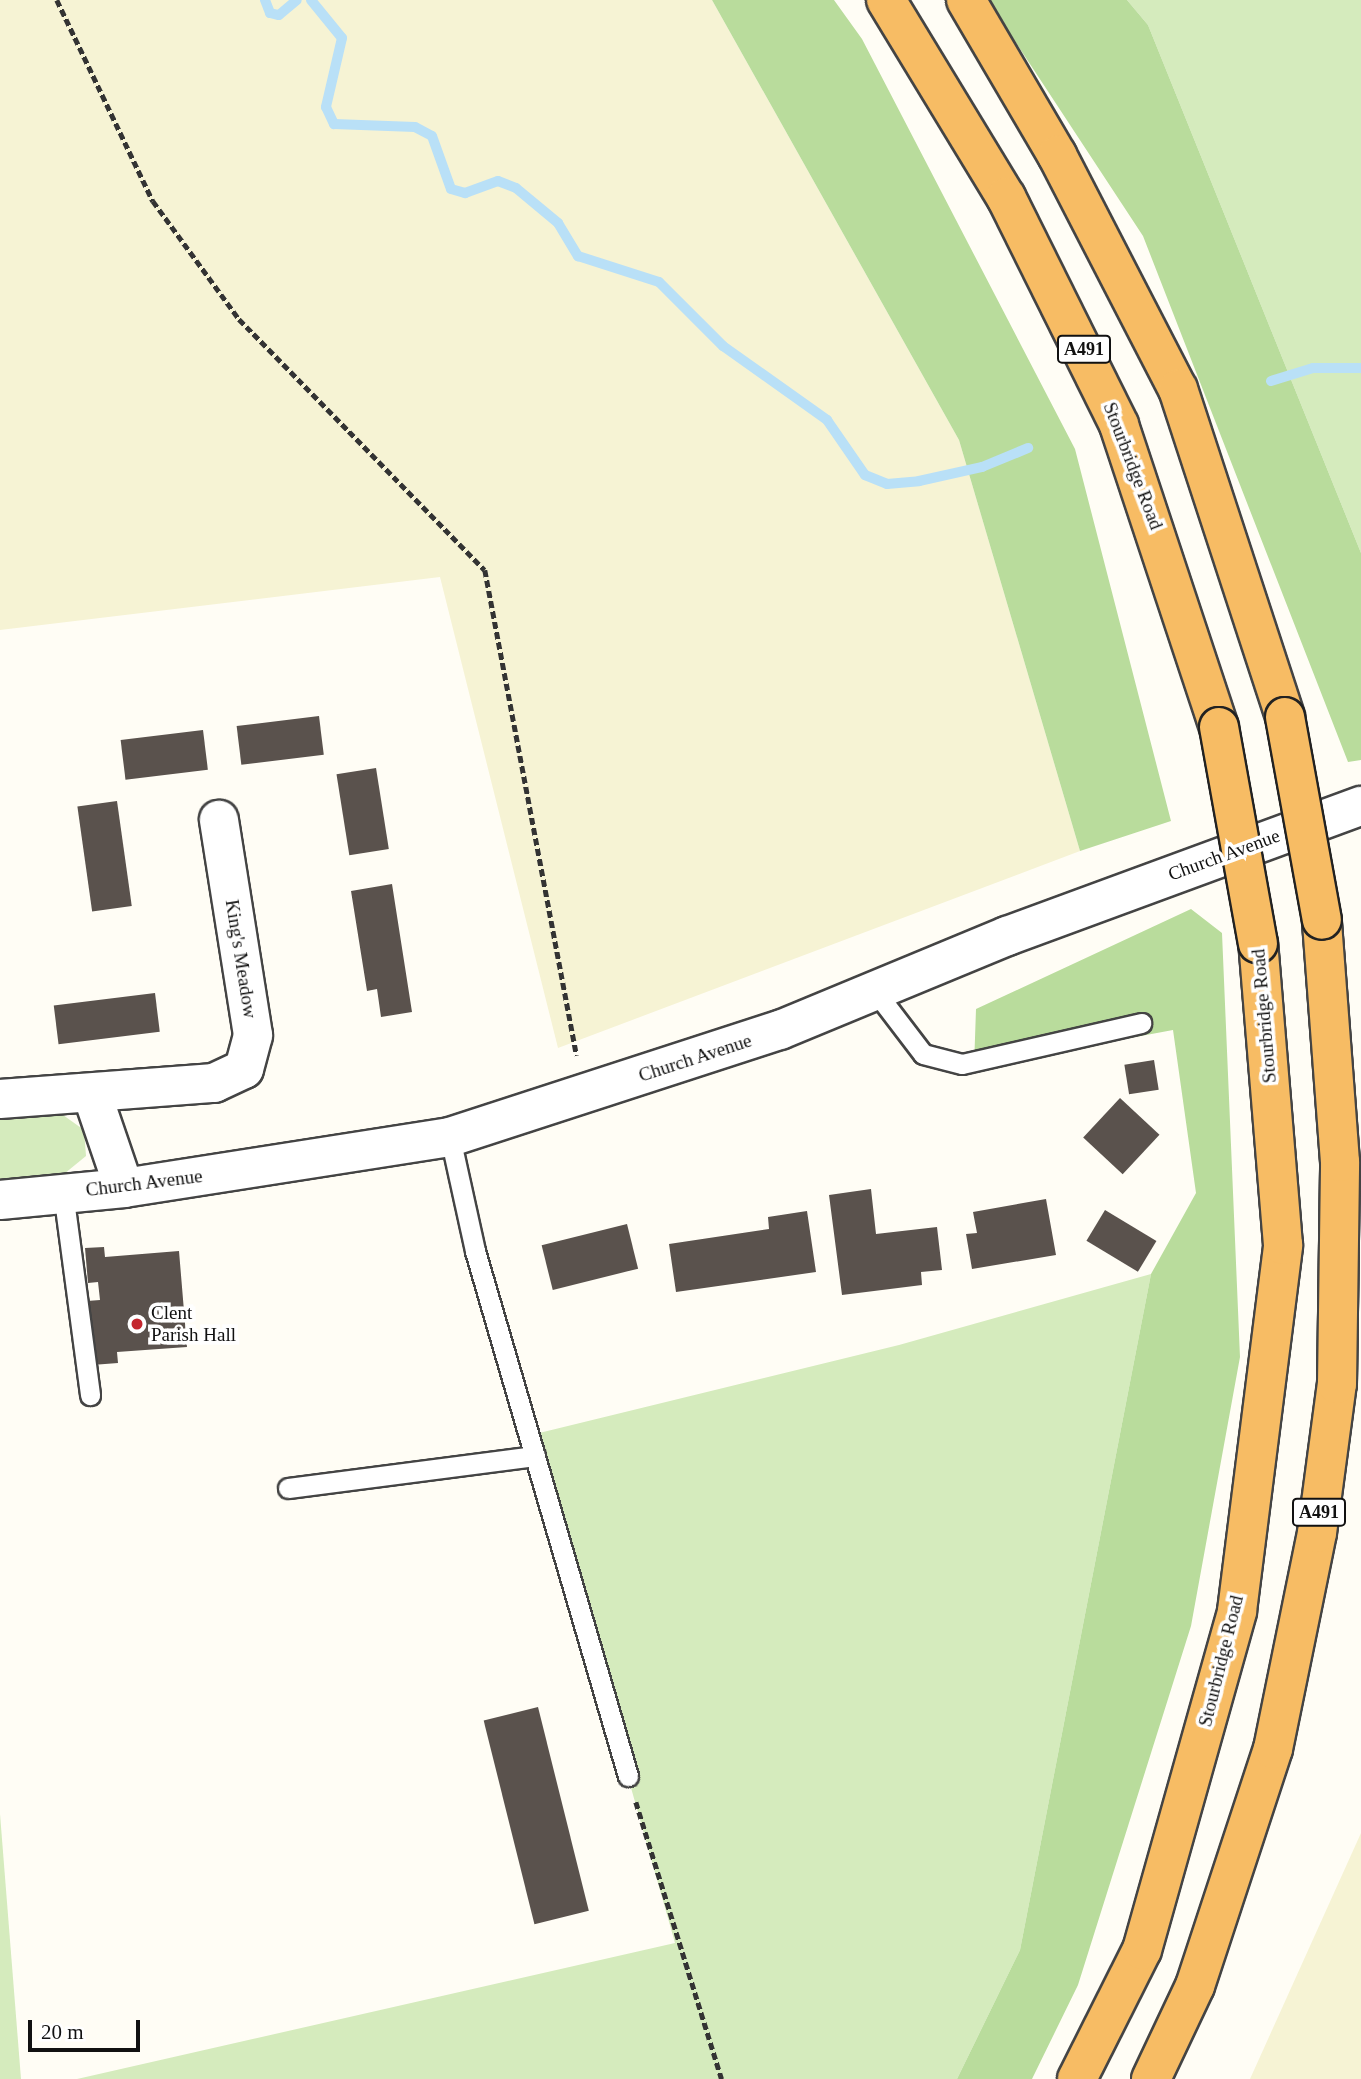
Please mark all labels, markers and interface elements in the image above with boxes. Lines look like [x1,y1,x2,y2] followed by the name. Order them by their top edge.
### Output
[1056,334,1112,363] road number: A491
[1098,399,1168,533] street label: Stourbridge Road
[1164,824,1284,886] street label: Church Avenue
[220,898,262,1020] street label: King's Meadow
[1247,948,1281,1084] street label: Stourbridge Road
[635,1029,755,1087] street label: Church Avenue
[84,1164,204,1202] street label: Church Avenue
[151,1302,236,1346] place label: Clent Parish Hall
[129,1316,145,1332] marker: Clent Parish Hall
[1291,1498,1347,1526] road number: A491
[1194,1593,1248,1729] street label: Stourbridge Road
[32,2006,144,2050] scale bar
[41,2020,84,2044] text: 20 m

